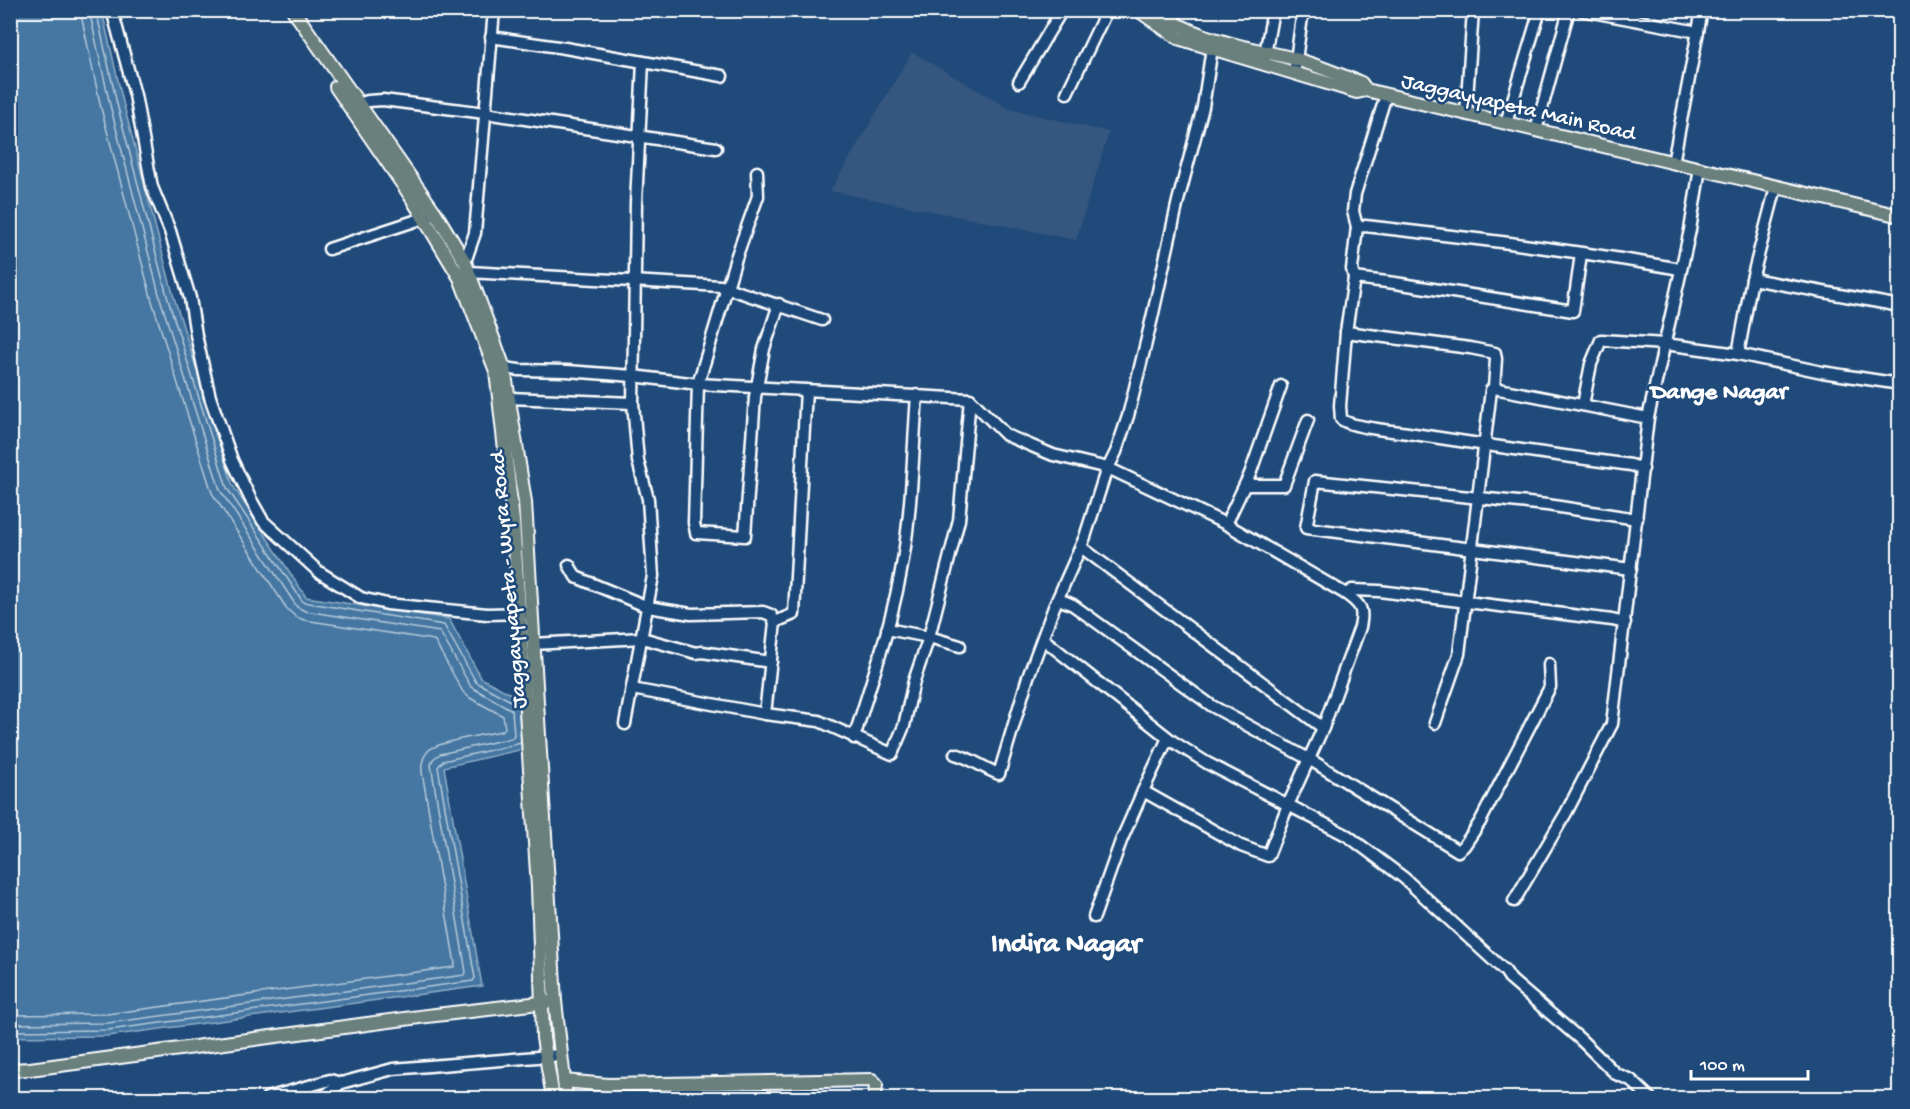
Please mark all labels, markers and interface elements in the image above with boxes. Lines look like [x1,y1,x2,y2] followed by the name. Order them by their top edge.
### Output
[1398,69,1640,149] street label: Jaggayyapeta Main Road
[1649,379,1790,408] district label: Dange Nagar
[486,448,534,710] street label: Jaggayyapeta - Wyra Road
[991,929,1144,962] district label: Indira Nagar
[1691,1043,1808,1081] scale bar
[1699,1056,1745,1077] text: 100 m

